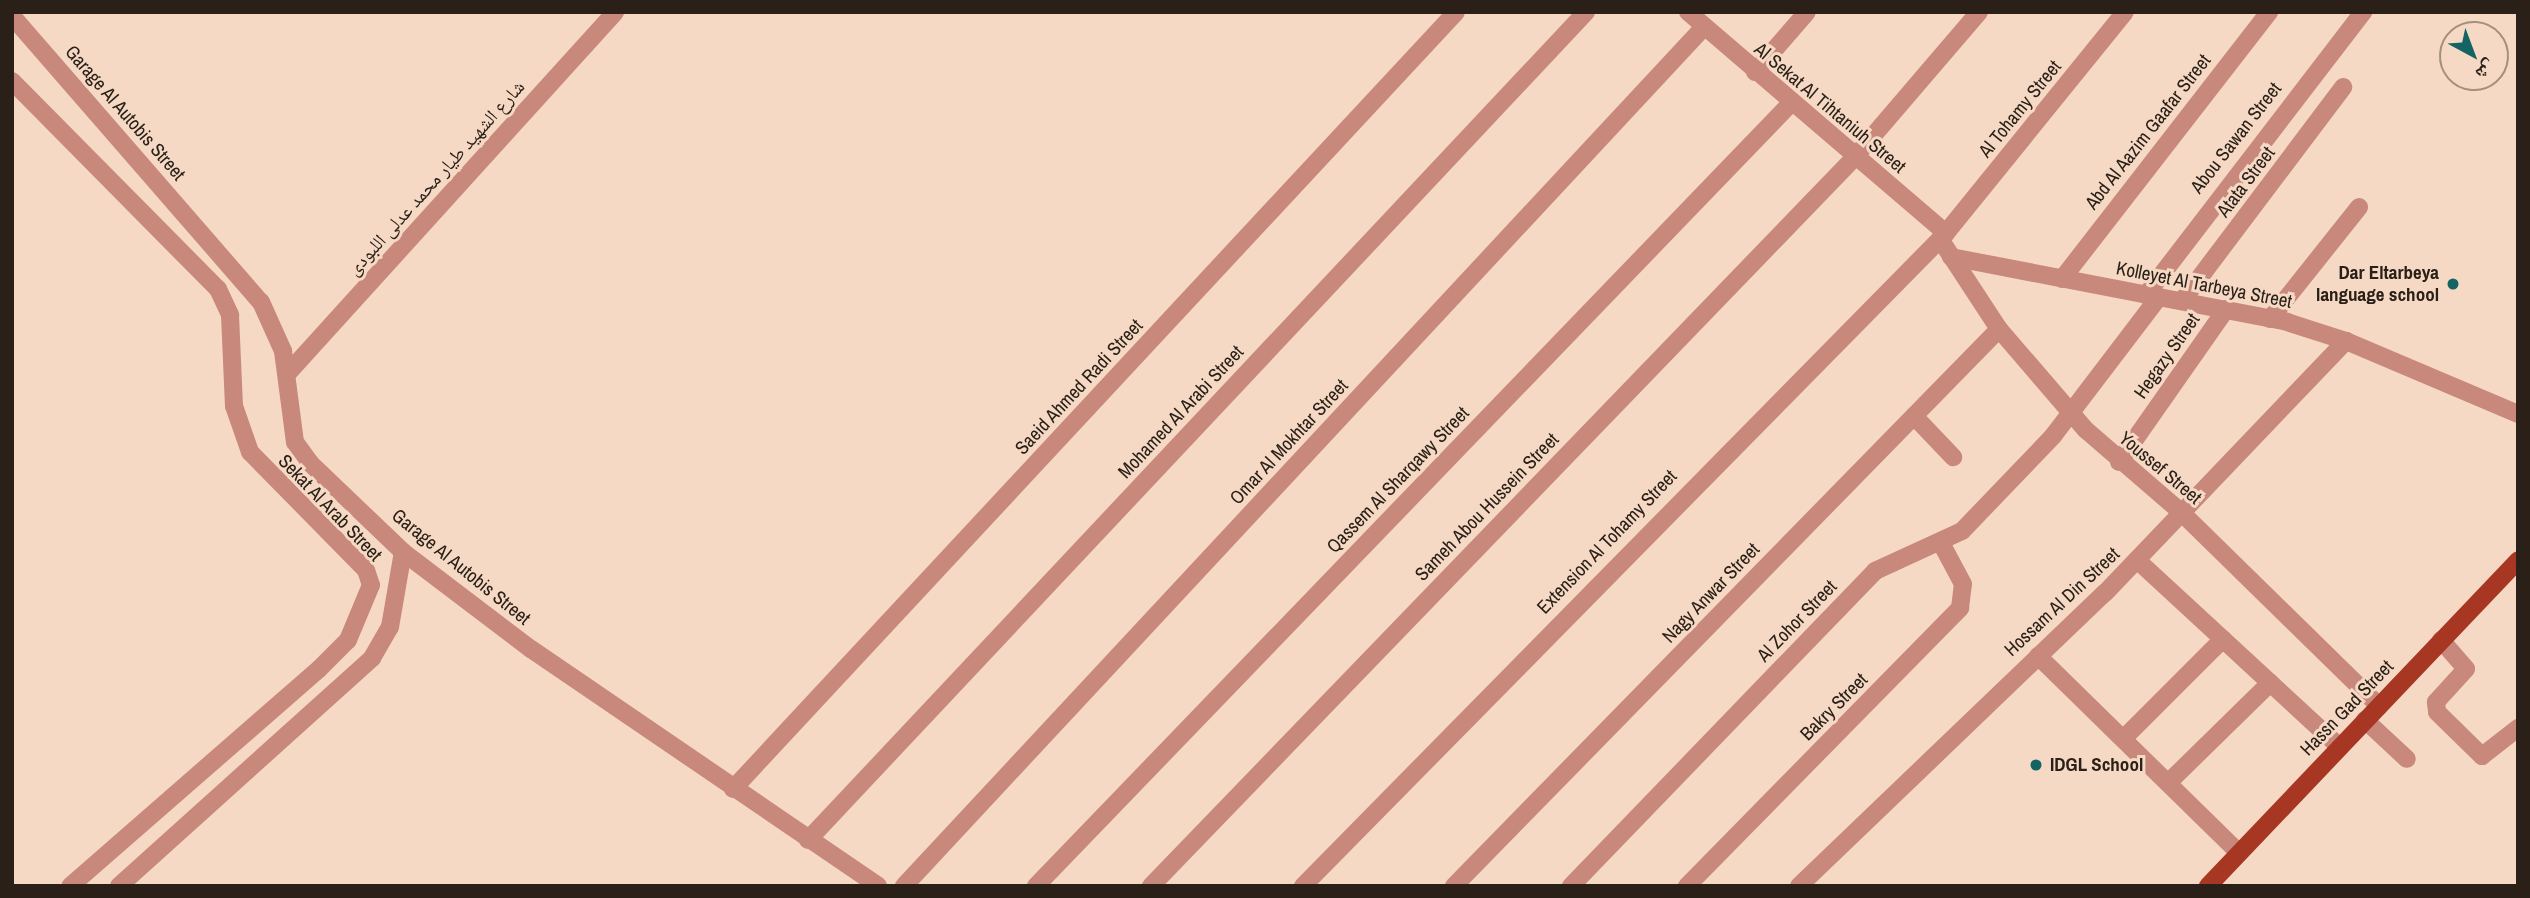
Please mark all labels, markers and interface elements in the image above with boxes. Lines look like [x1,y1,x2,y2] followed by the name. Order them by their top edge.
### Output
[2439,21,2509,91] north arrow
[1749,38,1911,178] street label: Al Sekat Al Tihtaniuh Street
[60,40,190,186] street label: Garage Al Autobis Street
[2080,49,2216,215] street label: Abd Al Aazim Gaafar Street
[2470,54,2503,87] text: ش
[1974,56,2066,162] street label: Al Tohamy Street
[342,76,530,280] street label: شارع الشهيد طيار محمد عدلى اللبودى
[2186,78,2286,198] street label: Abou Sawan Street
[2212,142,2280,222] street label: Atata Street
[2114,257,2294,313] street label: Kolleyet Al Tarbeya Street
[2316,262,2439,306] place label: Dar Eltarbeya language school
[2445,276,2461,292] marker: Dar Eltarbeya language school
[2129,309,2205,403] street label: Hegazy Street
[1010,314,1148,460] street label: Saeid Ahmed Radi Street
[1113,340,1249,484] street label: Mohamed Al Arabi Street
[1225,374,1353,510] street label: Omar Al Mokhtar Street
[1322,402,1474,558] street label: Qassem Al Sharqawy Street
[2114,427,2206,509] street label: Youssef Street
[1410,428,1564,586] street label: Sameh Abou Hussein Street
[273,449,387,567] street label: Sekat Al Arab Street
[1532,465,1682,619] street label: Extension Al Tohamy Street
[387,504,535,630] street label: Garage Al Autobis Street
[1657,538,1765,648] street label: Nagy Anwar Street
[1999,543,2125,661] street label: Hossam Al Din Street
[1752,575,1842,667] street label: Al Zohor Street
[2296,656,2398,760] street label: Hassn Gad Street
[1796,669,1872,745] street label: Bakry Street
[2050,754,2143,776] place label: IDGL School
[2028,757,2044,773] marker: IDGL School

